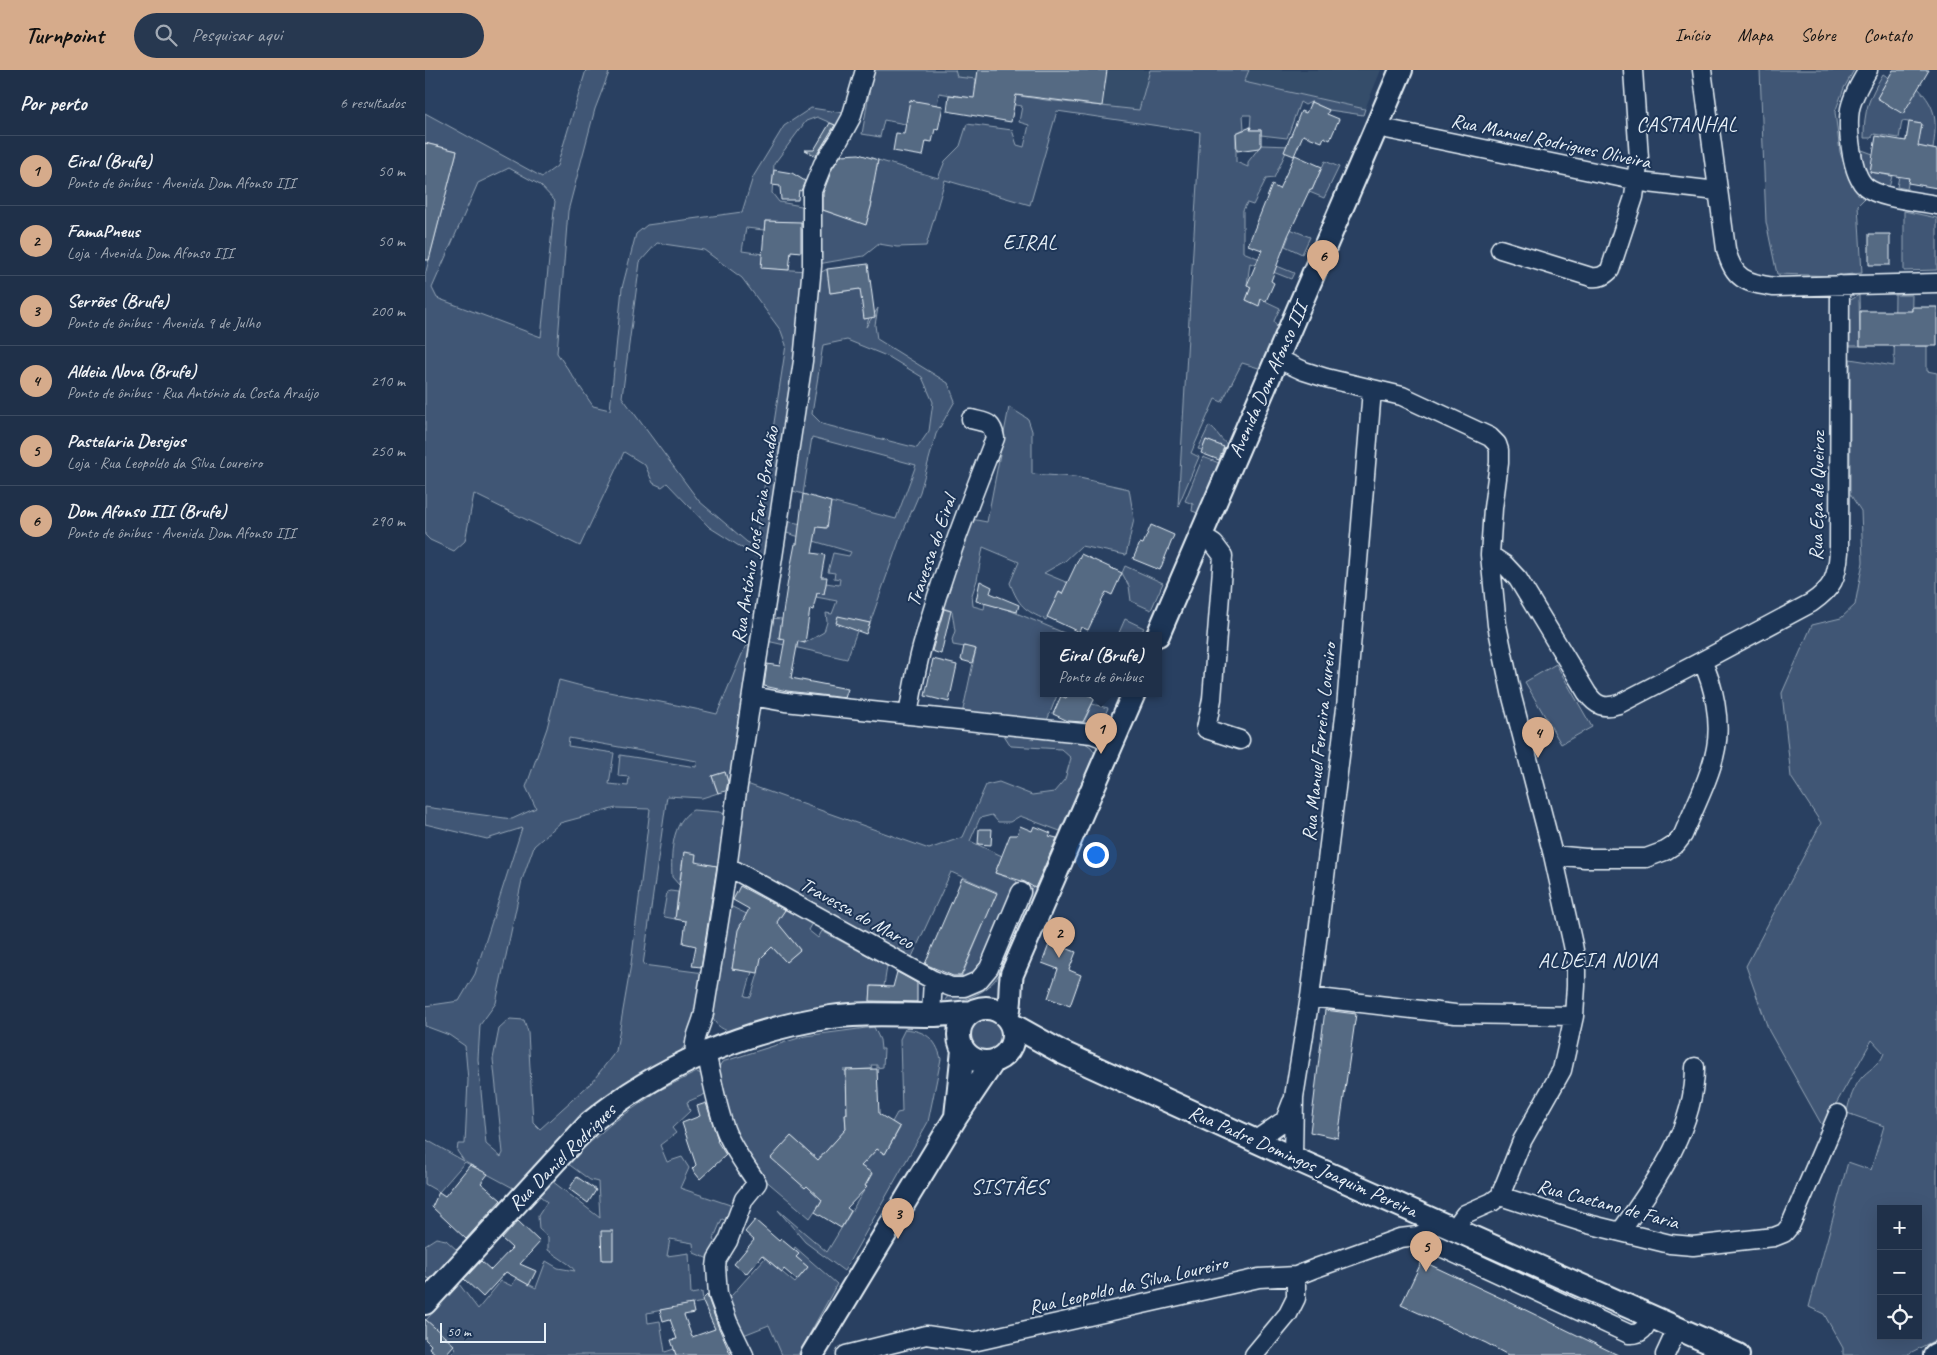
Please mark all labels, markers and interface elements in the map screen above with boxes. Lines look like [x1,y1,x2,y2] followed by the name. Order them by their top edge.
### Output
[134,13,484,58] search box
[25,20,104,50] text: Turnpoint
[152,21,180,49] icon: search
[192,23,282,47] text: Pesquisar aqui
[1675,24,1710,46] text: Início
[1738,24,1772,46] text: Mapa
[1800,24,1836,46] text: Sobre
[1864,24,1912,46] text: Contato
[20,90,87,116] text: Por perto
[340,93,405,113] text: 6 resultados
[1449,108,1654,175] street label: Rua Manuel Rodrigues Oliveira
[1636,111,1738,137] district label: CASTANHAL
[67,149,152,173] text: Eiral (Brufe)
[32,161,40,181] text: 1
[378,161,405,181] text: 50 m
[67,173,295,193] text: Ponto de ônibus · Avenida Dom Afonso III
[67,219,140,243] text: FamaPneus
[1003,229,1057,255] district label: EIRAL
[32,231,40,251] text: 2
[378,231,405,251] text: 50 m
[1307,240,1339,281] pin: 6
[67,243,233,263] text: Loja · Avenida Dom Afonso III
[67,289,169,313] text: Serrões (Brufe)
[1223,295,1315,461] street label: Avenida Dom Afonso III
[32,301,40,321] text: 3
[371,301,405,321] text: 200 m
[67,313,260,333] text: Ponto de ônibus · Avenida 9 de Julho
[67,359,196,383] text: Aldeia Nova (Brufe)
[32,371,40,391] text: 4
[371,371,405,391] text: 210 m
[67,383,318,403] text: Ponto de ônibus · Rua António da Costa Araújo
[726,424,785,645] street label: Rua António José Faria Brandão
[67,429,185,453] text: Pastelaria Desejos
[1803,430,1831,561] street label: Rua Eça de Queiroz
[33,441,39,461] text: 5
[371,441,405,461] text: 250 m
[67,453,262,473] text: Loja · Rua Leopoldo da Silva Loureiro
[900,489,963,610] street label: Travessa do Eiral
[67,499,226,523] text: Dom Afonso III (Brufe)
[32,511,40,531] text: 6
[371,511,405,531] text: 290 m
[67,523,295,543] text: Ponto de ônibus · Avenida Dom Afonso III
[1040,632,1162,697] popup
[1296,640,1342,842] street label: Rua Manuel Ferreira Loureiro
[1059,643,1143,667] text: Eiral (Brufe)
[1059,667,1143,687] text: Ponto de ônibus
[1085,713,1117,754] pin: 1
[1522,717,1554,758] pin: 4
[1083,842,1109,868] your location
[796,871,919,955] street label: Travessa do Marco
[1043,917,1075,958] pin: 2
[1538,947,1659,973] district label: ALDEIA NOVA
[503,1096,623,1216] street label: Rua Daniel Rodrigues
[1185,1099,1423,1223] street label: Rua Padre Domingos Joaquim Pereira
[1534,1173,1683,1235] street label: Rua Caetano de Faria
[971,1174,1050,1200] district label: SISTÃES
[882,1198,914,1239] pin: 3
[1877,1205,1922,1340] map controls
[1877,1205,1922,1250] button: +
[1410,1231,1442,1272] pin: 5
[1026,1250,1232,1320] street label: Rua Leopoldo da Silva Loureiro
[1877,1250,1922,1295] button: −
[1877,1295,1922,1340] button: locate
[440,1320,546,1343] scale bar
[447,1323,471,1340] text: 50 m

